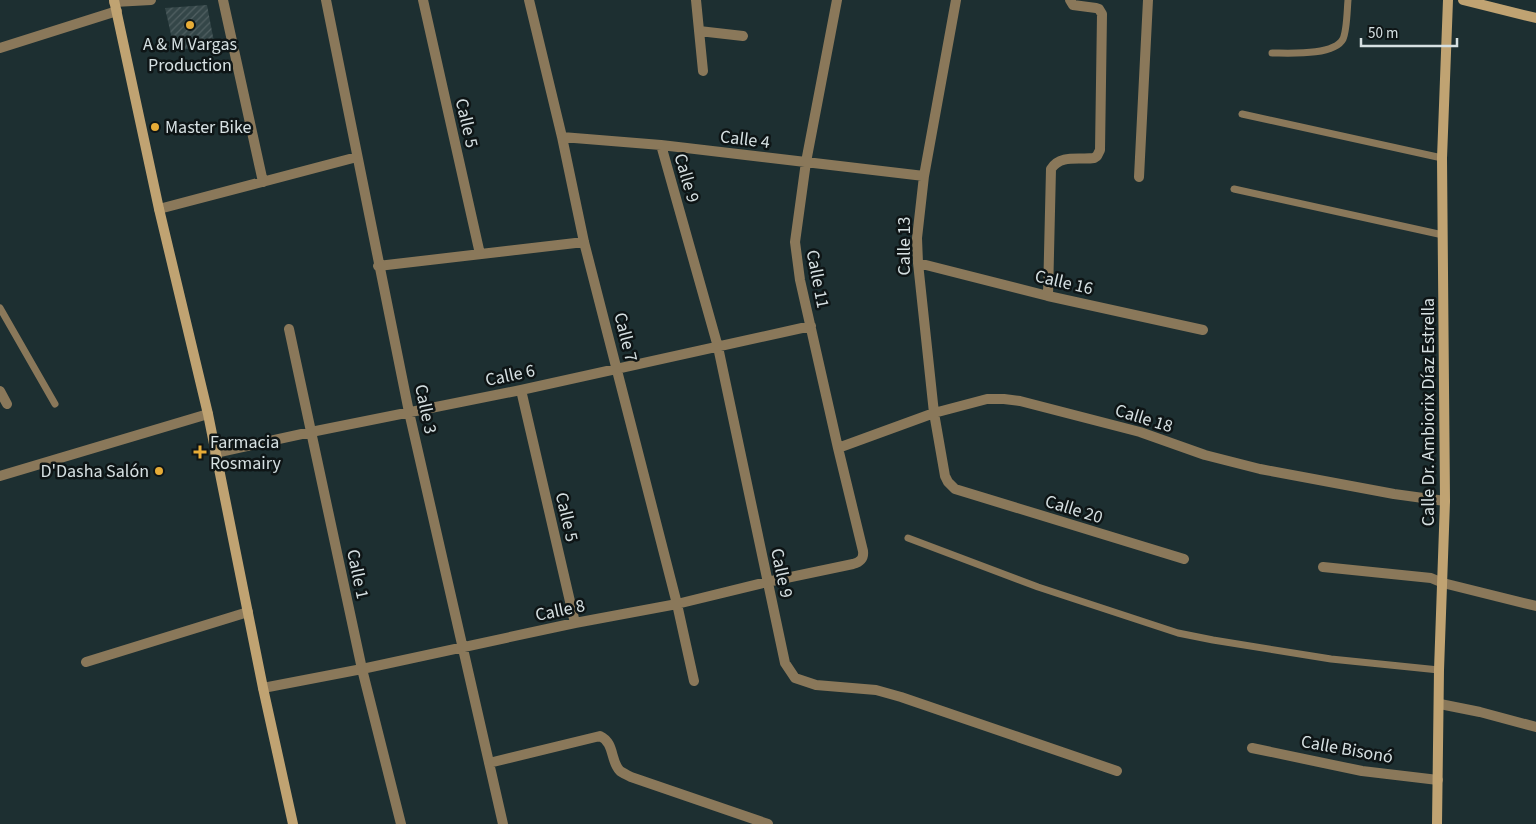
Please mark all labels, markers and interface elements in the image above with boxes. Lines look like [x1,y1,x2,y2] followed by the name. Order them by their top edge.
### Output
[1361,15,1457,47] scale bar
[184,19,196,31] marker: A & M Vargas Production
[1368,23,1398,44] text: 50 m
[143,32,237,78] place label: A & M Vargas Production
[449,96,484,150] street label: Calle 5
[165,115,252,140] place label: Master Bike
[149,121,161,133] marker: Master Bike
[719,124,771,155] street label: Calle 4
[668,151,705,206] street label: Calle 9
[892,216,917,275] street label: Calle 13
[800,248,835,310] street label: Calle 11
[1032,264,1095,301] street label: Calle 16
[1416,298,1441,526] street label: Calle Dr. Ambiorix Díaz Estrella
[607,310,644,364] street label: Calle 7
[483,358,537,393] street label: Calle 6
[408,382,443,436] street label: Calle 3
[1112,398,1176,439] street label: Calle 18
[210,430,281,476] place label: Farmacia Rosmairy
[194,446,206,458] marker: Farmacia Rosmairy
[40,459,149,484] place label: D'Dasha Salón
[153,465,165,477] marker: D'Dasha Salón
[1042,489,1106,530] street label: Calle 20
[549,490,584,544] street label: Calle 5
[764,546,799,600] street label: Calle 9
[340,547,375,601] street label: Calle 1
[533,593,587,628] street label: Calle 8
[1299,729,1395,770] street label: Calle Bisonó

